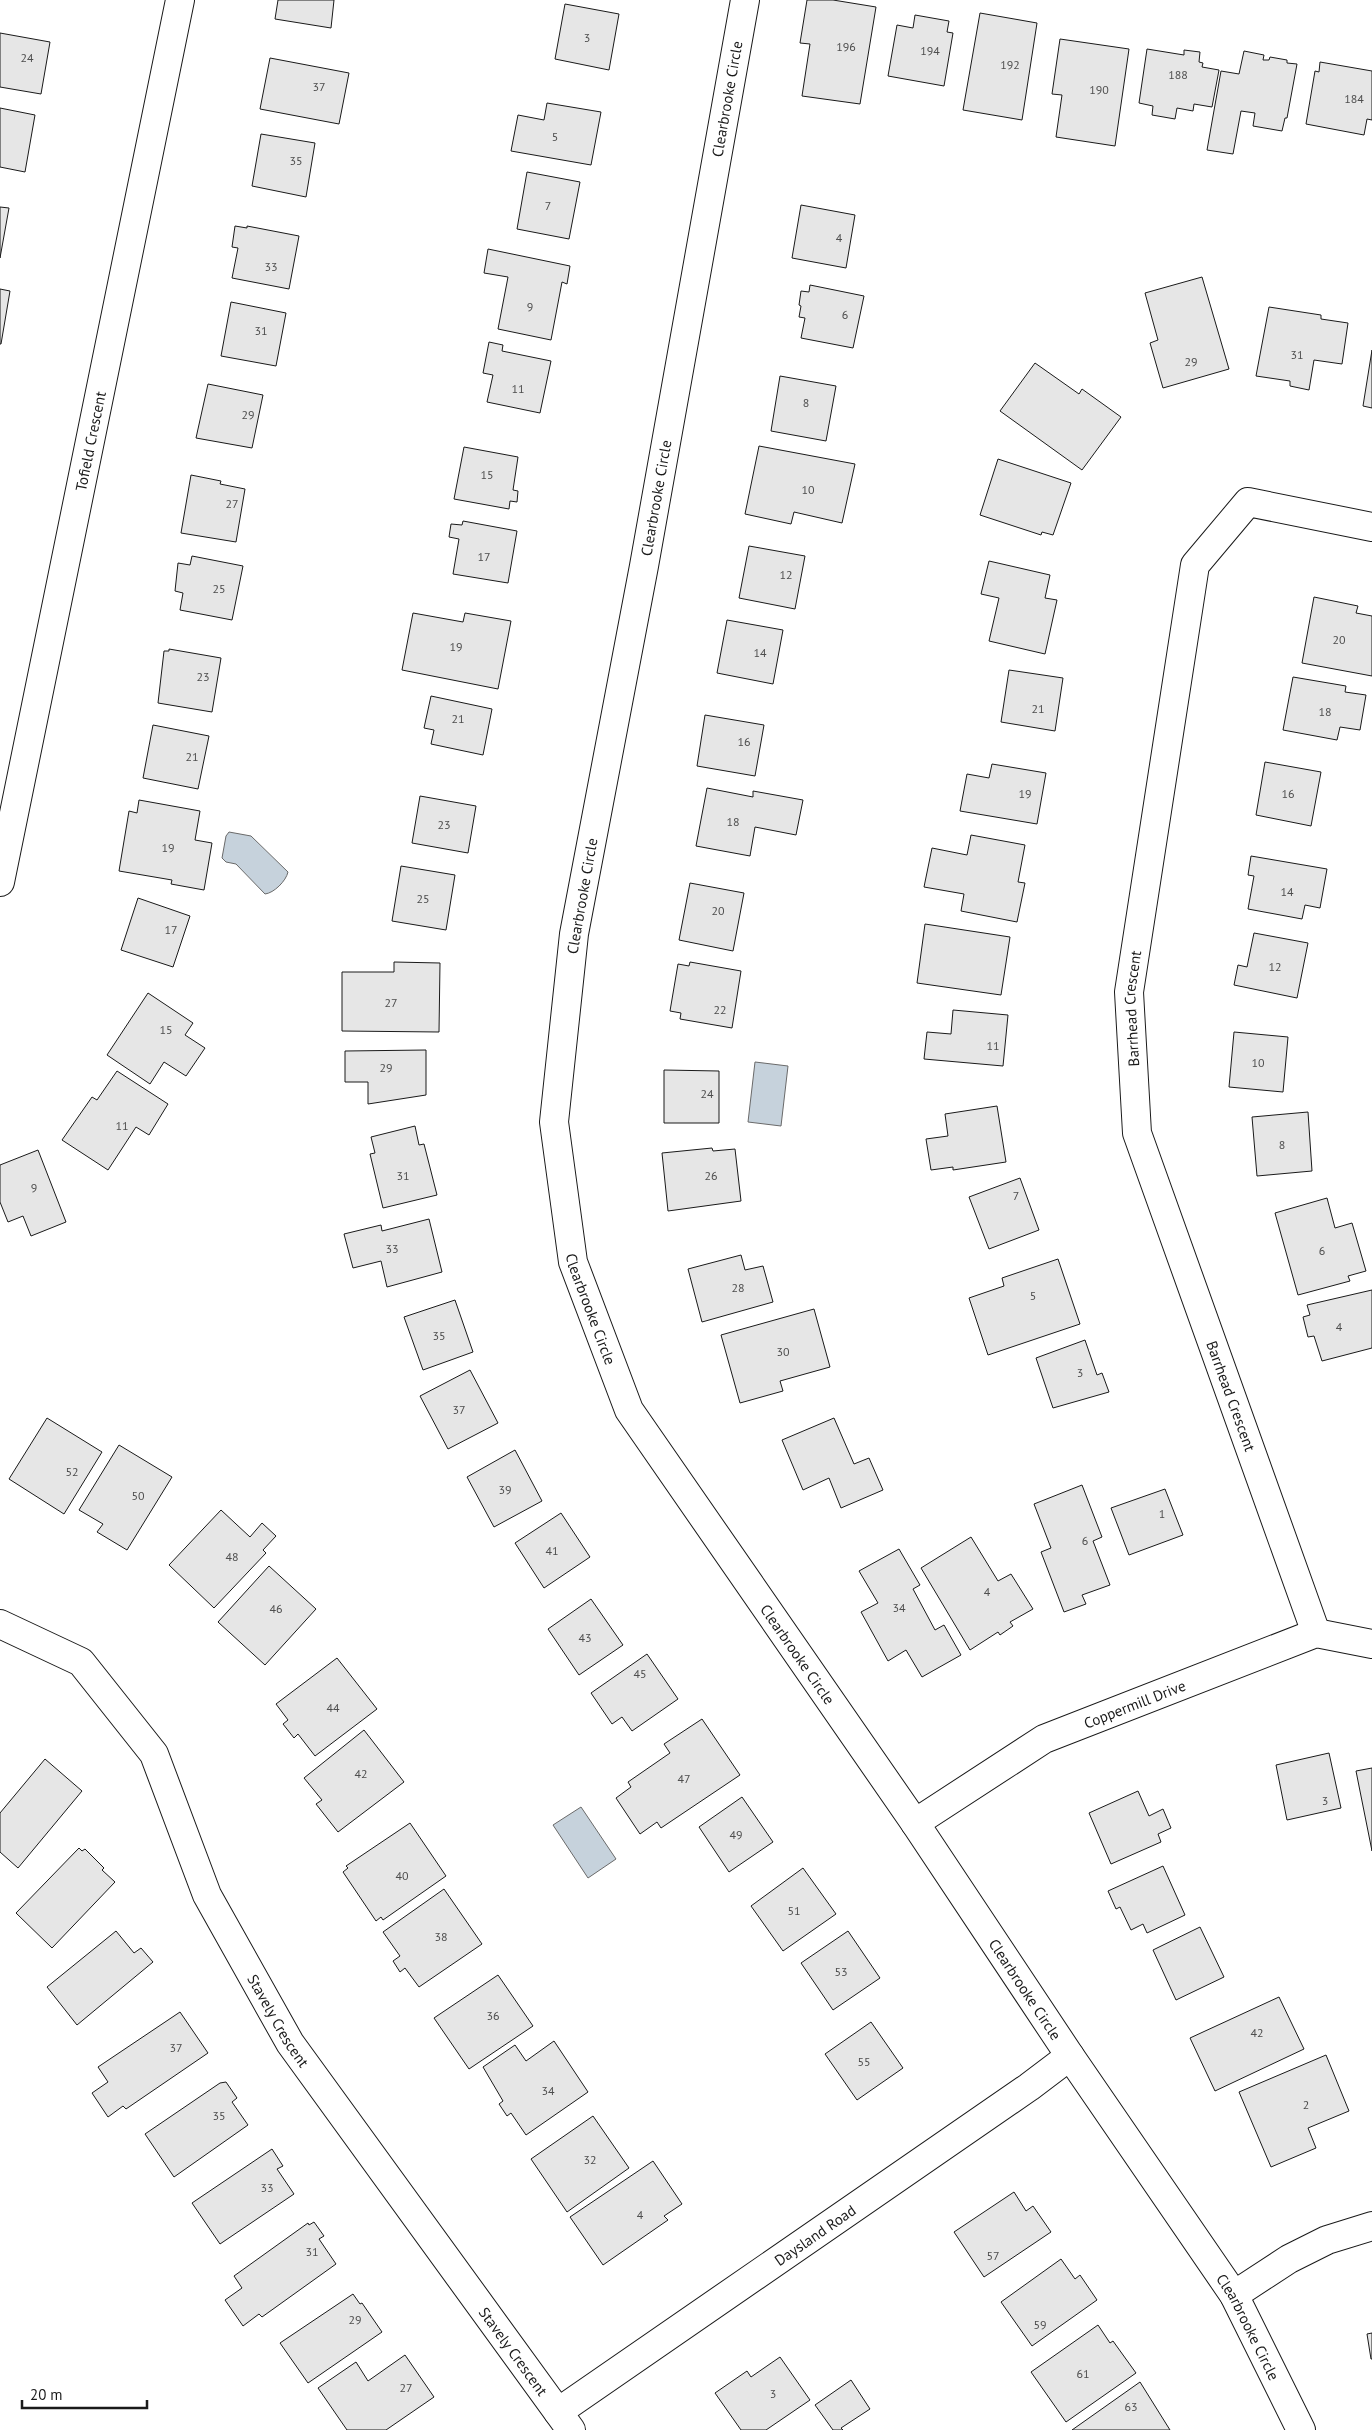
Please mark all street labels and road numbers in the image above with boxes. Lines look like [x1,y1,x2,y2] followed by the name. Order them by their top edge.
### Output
[707,40,747,158] street label: Clearbrooke Circle
[71,390,109,493] street label: Tofield Crescent
[636,439,676,557] street label: Clearbrooke Circle
[562,837,602,955] street label: Clearbrooke Circle
[1119,949,1145,1067] street label: Barrhead Crescent
[562,1252,620,1367] street label: Clearbrooke Circle
[1202,1338,1260,1454] street label: Barrhead Crescent
[757,1600,839,1708] street label: Clearbrooke Circle
[1081,1675,1188,1732] street label: Coppermill Drive
[985,1935,1066,2043] street label: Clearbrooke Circle
[244,1971,314,2071] street label: Stavely Crescent
[770,2200,859,2269] street label: Daysland Road
[1213,2270,1284,2383] street label: Clearbrooke Circle
[475,2303,552,2399] street label: Stavely Crescent

